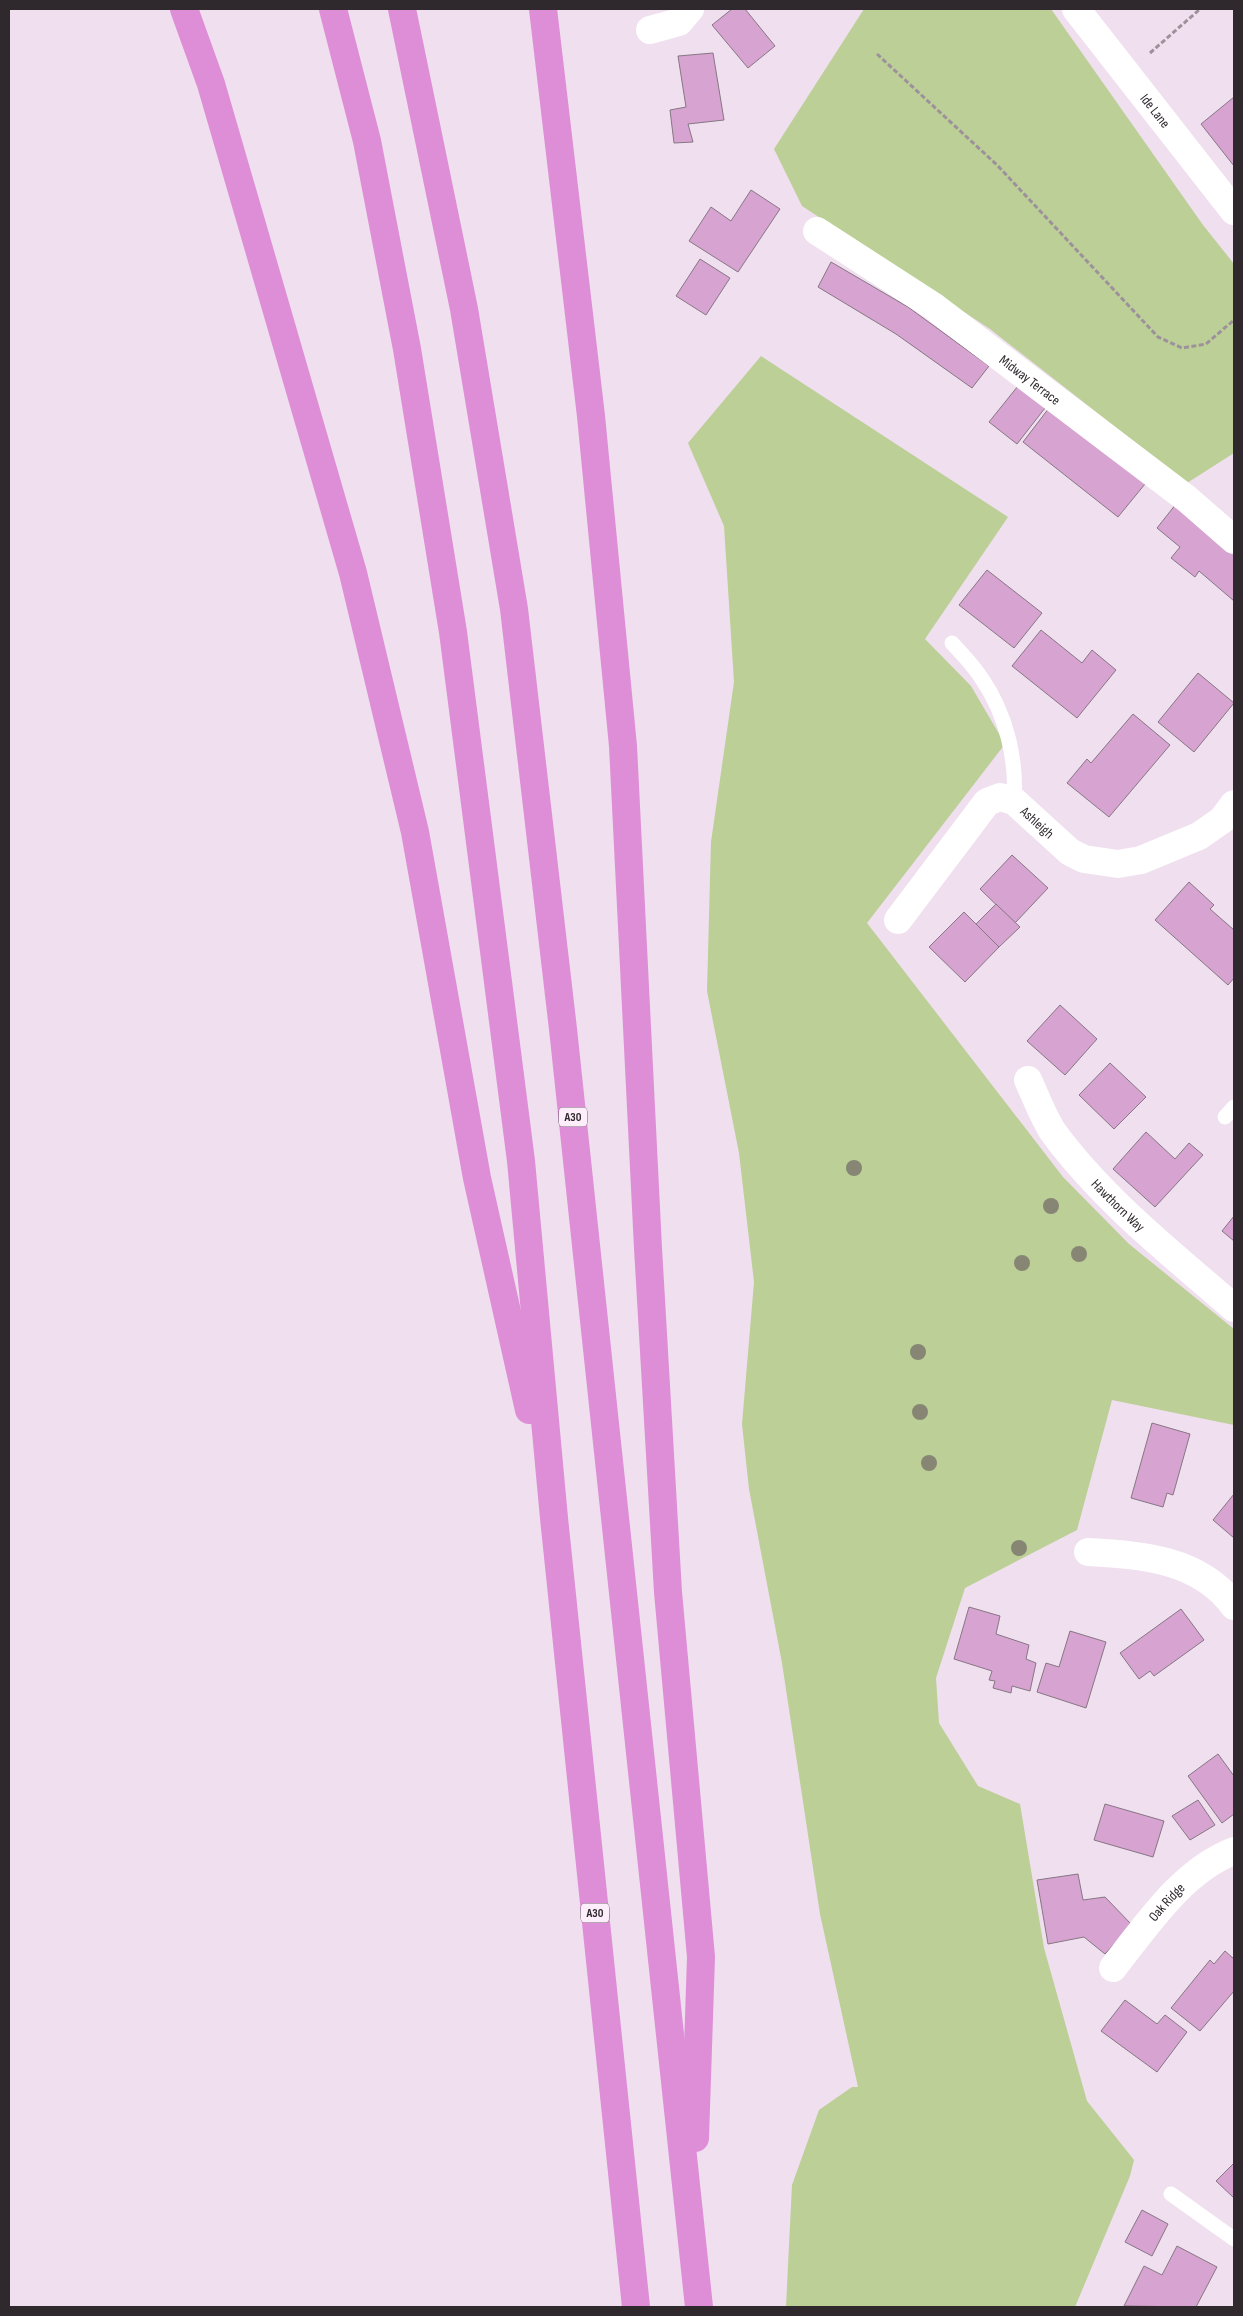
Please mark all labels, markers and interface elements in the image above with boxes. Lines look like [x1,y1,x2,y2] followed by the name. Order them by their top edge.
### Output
[1136,90,1174,131] street label: Ide Lane
[996,352,1064,409] street label: Midway Terrace
[1016,802,1057,842] street label: Ashleigh
[559,1108,587,1126] road number: A30
[1088,1176,1149,1236] street label: Hawthorn Way
[1145,1879,1188,1925] street label: Oak Ridge
[581,1904,609,1922] road number: A30

